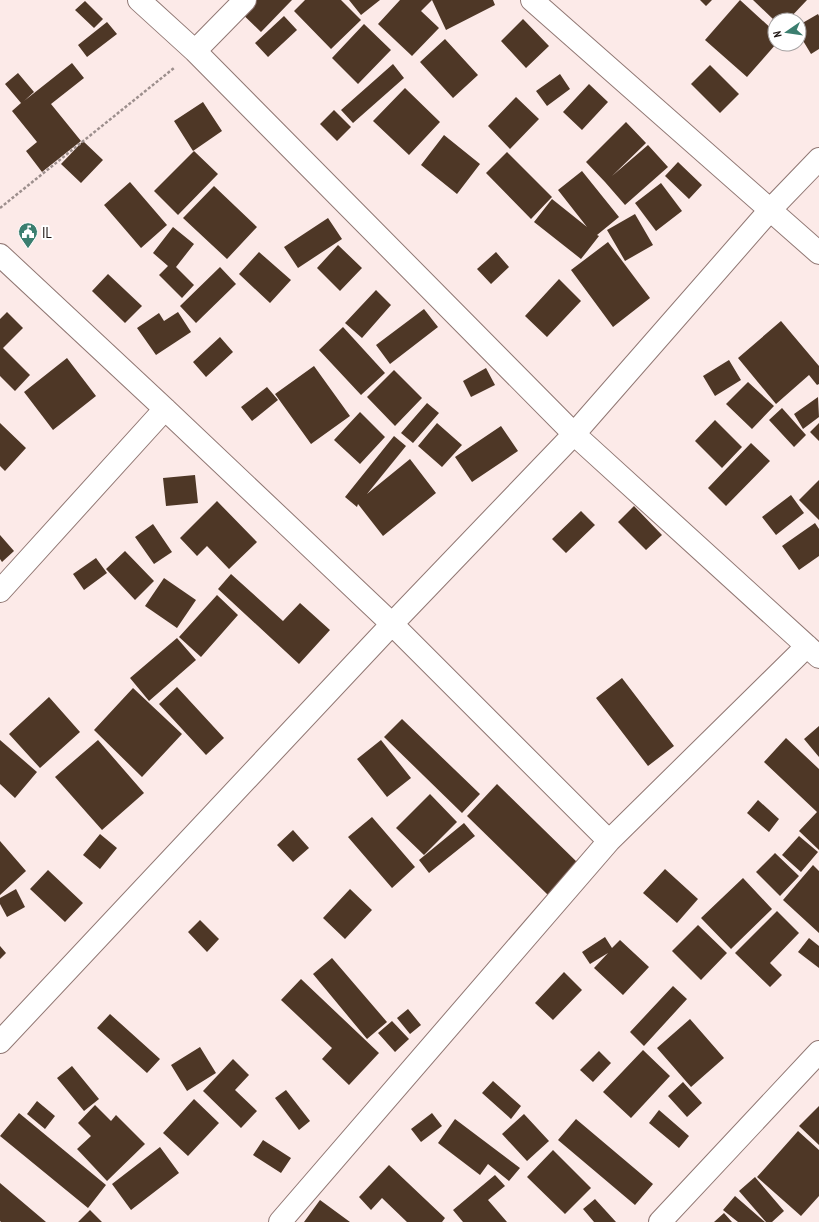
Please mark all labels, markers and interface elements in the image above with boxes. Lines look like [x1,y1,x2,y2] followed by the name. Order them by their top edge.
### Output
[767,12,807,52] north arrow
[770,30,785,39] text: N
[17,221,39,249] public building icon: IL
[42,223,52,242] place label: IL

